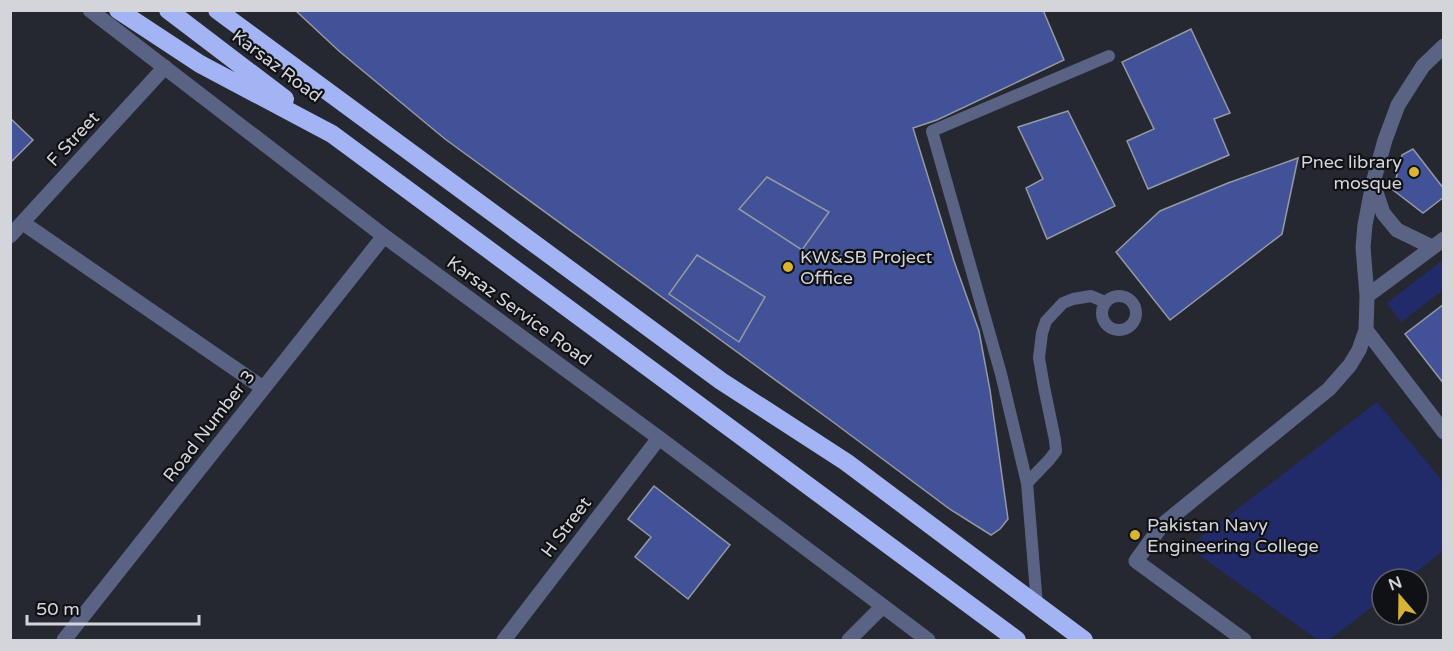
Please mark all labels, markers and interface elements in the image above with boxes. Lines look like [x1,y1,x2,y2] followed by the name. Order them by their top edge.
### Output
[228,25,326,107] street label: Karsaz Road
[42,107,104,171] street label: F Street
[1301,151,1402,194] place label: Pnec library mosque
[1407,165,1421,179] marker: Pnec library mosque
[800,246,933,289] place label: KW&SB Project Office
[442,251,596,371] street label: Karsaz Service Road
[781,260,795,274] marker: KW&SB Project Office
[158,366,260,486] street label: Road Number 3
[536,492,596,561] street label: H Street
[1147,514,1319,557] place label: Pakistan Navy Engineering College
[1128,528,1142,542] marker: Pakistan Navy Engineering College
[1370,567,1430,627] north arrow
[1386,572,1405,595] text: N
[27,588,200,626] scale bar
[36,598,80,620] text: 50 m

